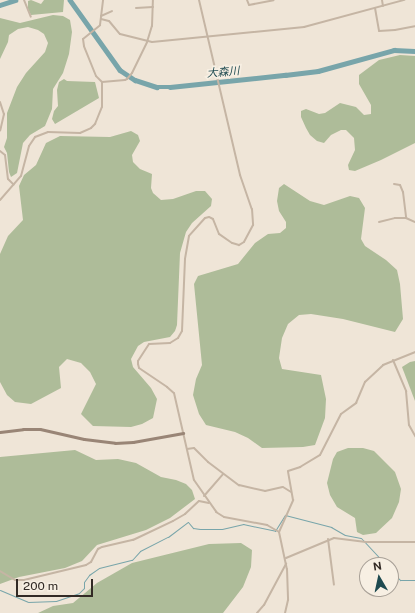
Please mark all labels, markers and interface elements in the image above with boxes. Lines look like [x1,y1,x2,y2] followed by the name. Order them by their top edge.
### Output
[206,64,240,80] water label: 大森川
[359,557,399,597] north arrow
[372,560,382,573] text: N
[18,571,95,597] scale bar
[23,579,58,593] text: 200 m

